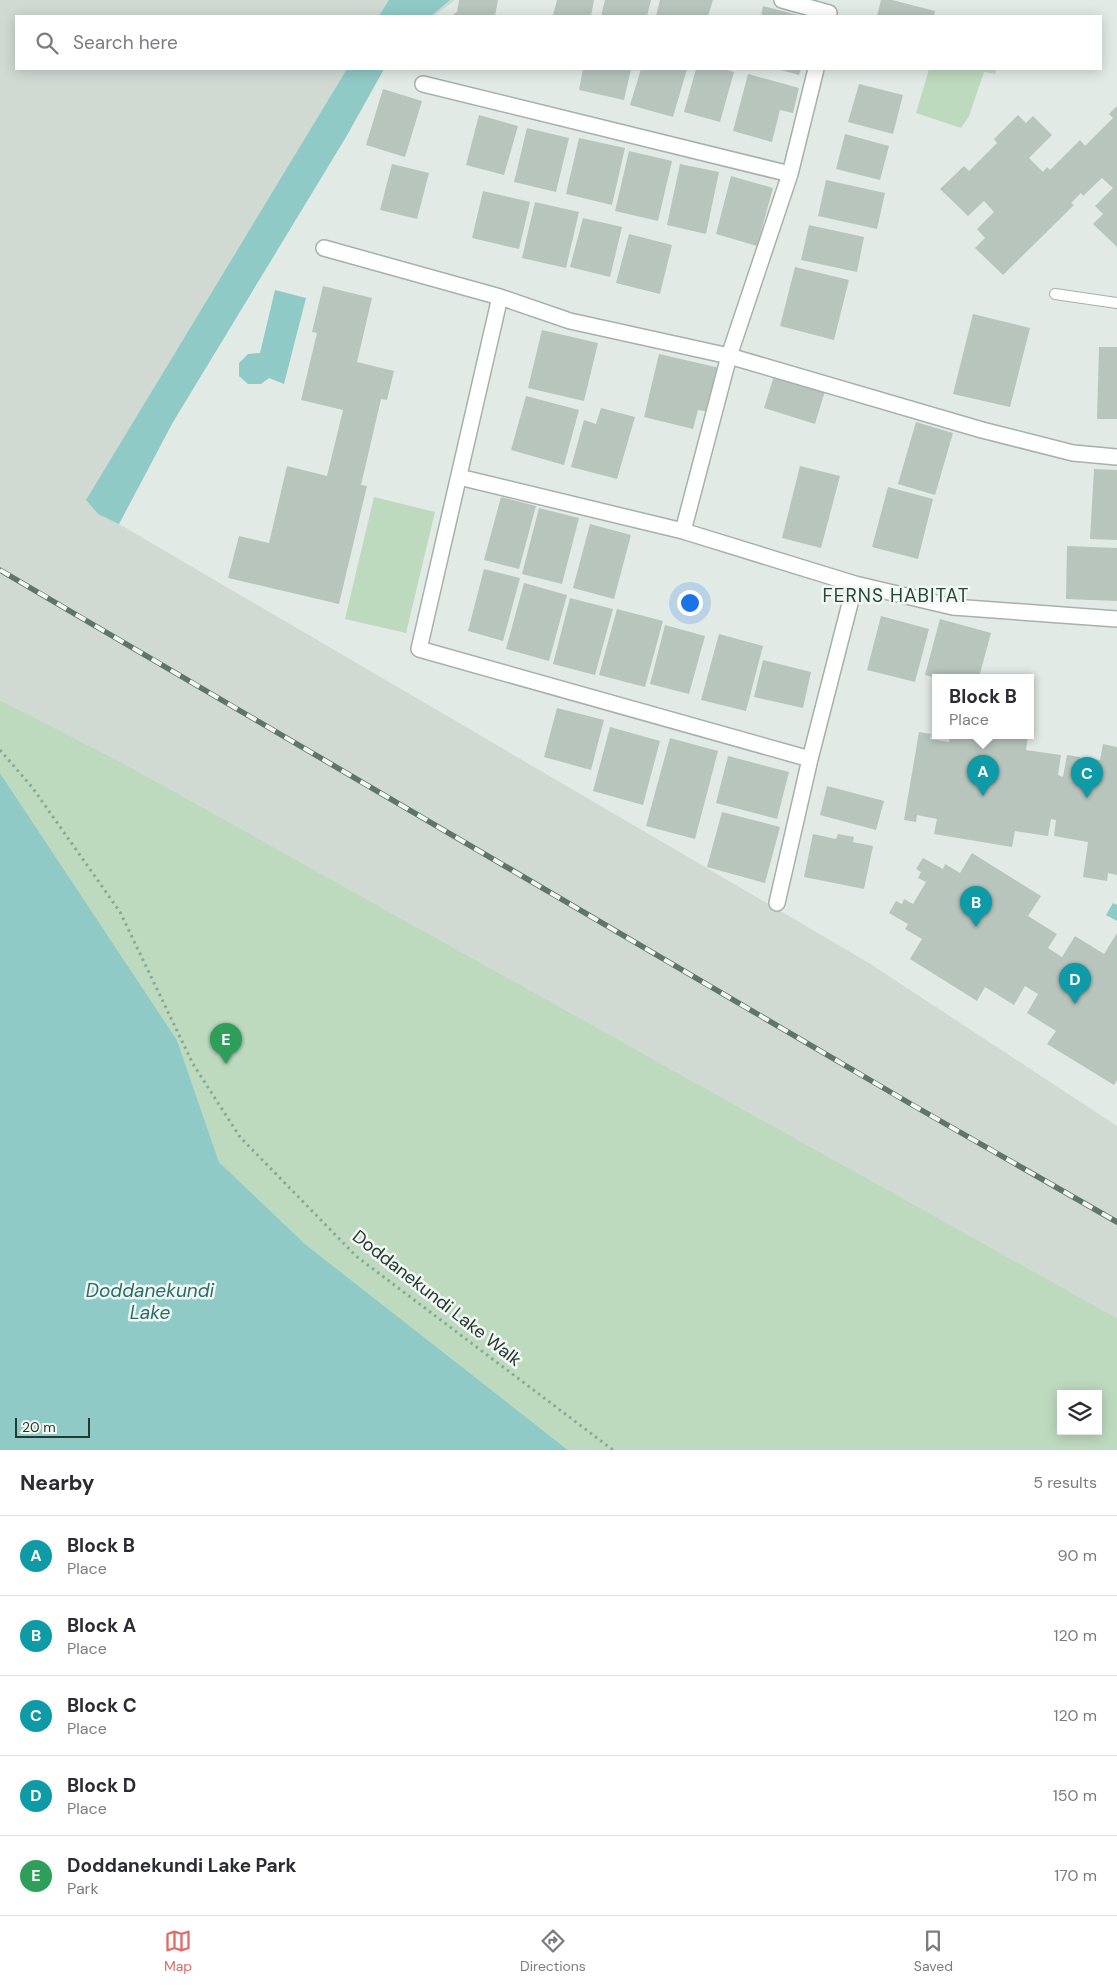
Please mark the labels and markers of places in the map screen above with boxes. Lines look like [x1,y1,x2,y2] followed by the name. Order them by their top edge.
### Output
[967,755,999,796] pin: A
[1071,757,1103,798] pin: C
[960,886,992,927] pin: B
[1059,963,1091,1004] pin: D
[210,1023,242,1064] pin: E

